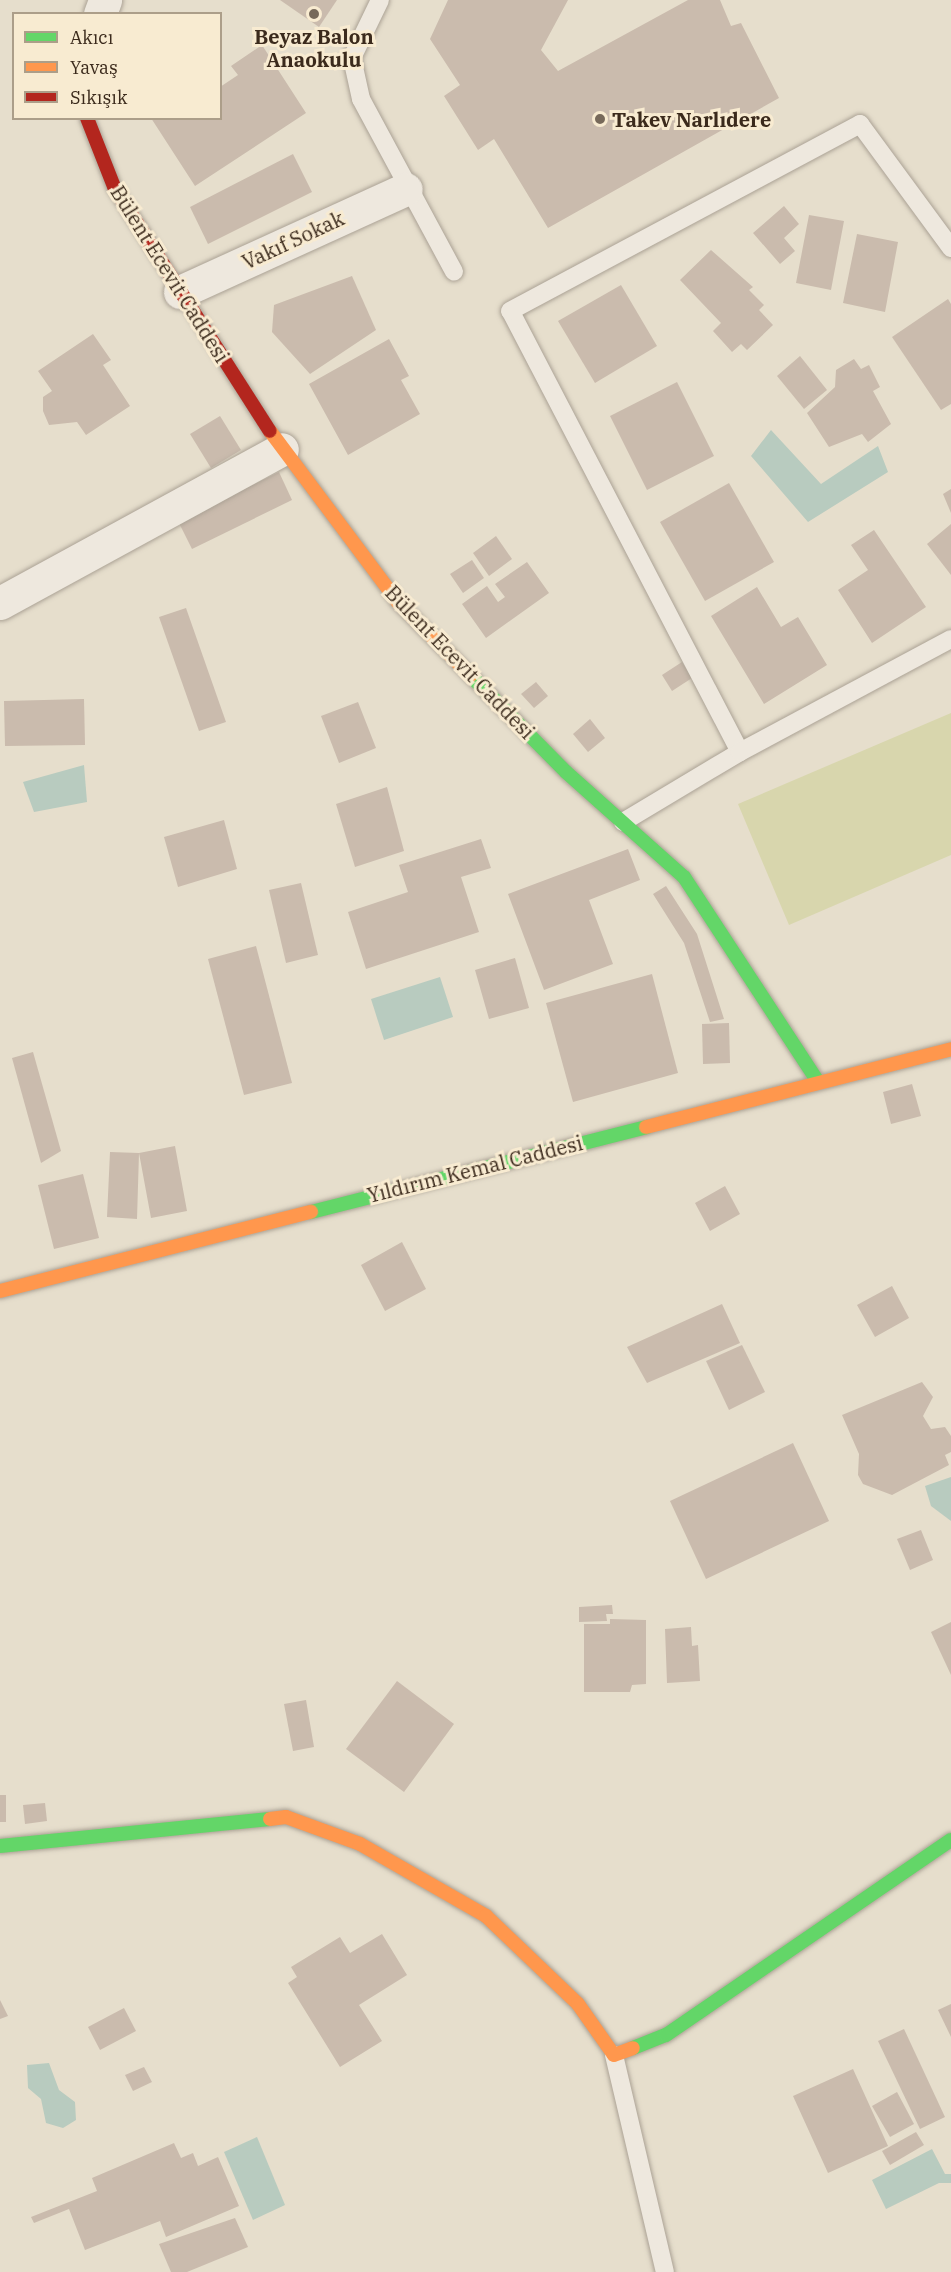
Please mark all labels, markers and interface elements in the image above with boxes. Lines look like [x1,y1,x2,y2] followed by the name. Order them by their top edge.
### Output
[307,7,321,21] marker: Beyaz Balon Anaokulu
[12,12,222,120] legend
[254,24,374,71] place label: Beyaz Balon Anaokulu
[70,26,113,49] text: Akıcı
[70,56,118,79] text: Yavaş
[70,86,127,109] text: Sıkışık
[612,107,771,131] place label: Takev Narlıdere
[593,112,607,126] marker: Takev Narlıdere
[106,181,234,367] street label: Bülent Ecevit Caddesi
[238,206,348,274] street label: Vakıf Sokak
[381,580,539,744] street label: Bülent Ecevit Caddesi
[365,1131,585,1207] street label: Yıldırım Kemal Caddesi

